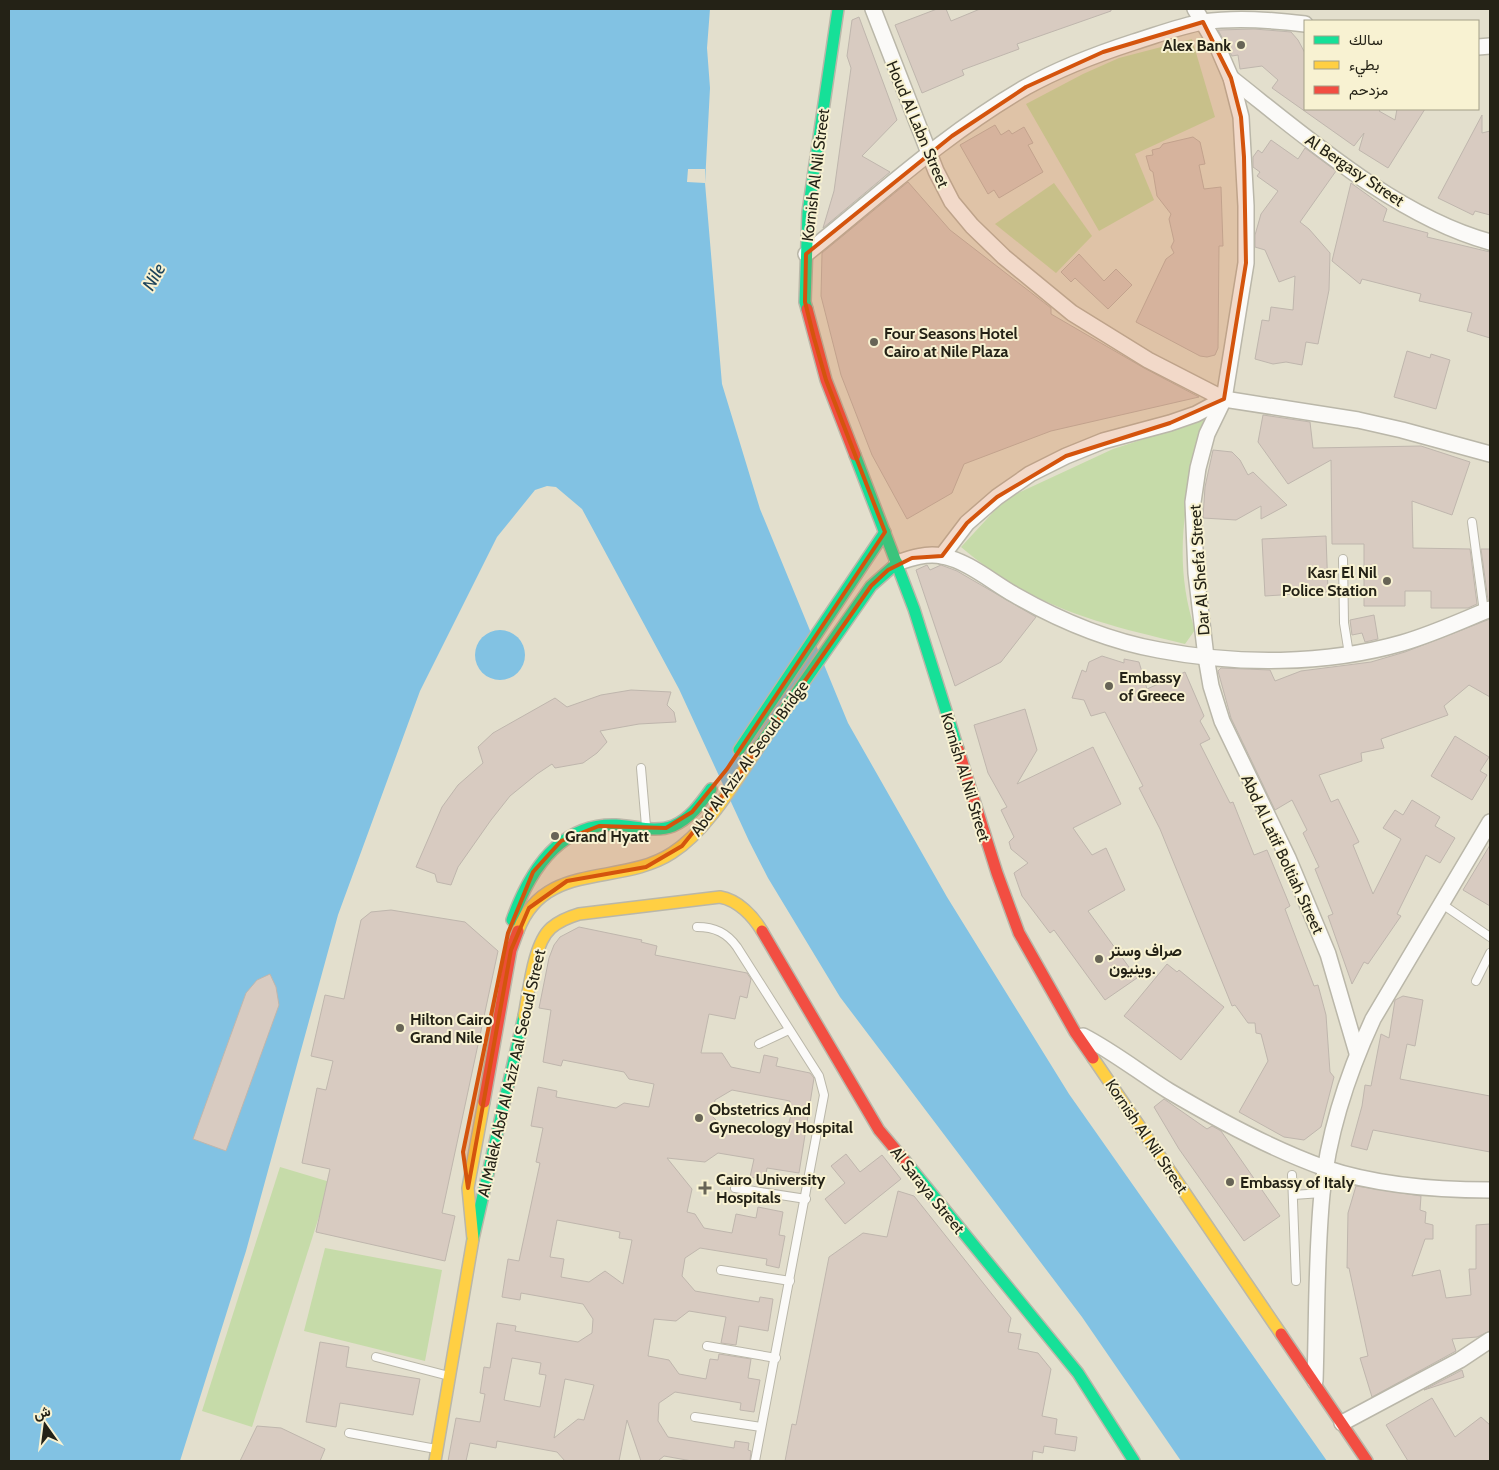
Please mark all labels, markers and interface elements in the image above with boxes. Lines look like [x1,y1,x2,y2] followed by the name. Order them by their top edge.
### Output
[1304,20,1479,110] legend
[1349,31,1383,49] text: سالك
[1163,36,1231,55] place label: Alex Bank
[1235,39,1247,51] marker: Alex Bank
[1349,56,1379,78] text: بطيء
[882,58,953,191] street label: Houd Al Labn Street
[1349,81,1388,100] text: مزدحم
[798,107,833,243] street label: Kornish Al Nil Street
[1302,130,1408,211] street label: Al Bergasy Street
[138,260,170,294] water label: Nile
[884,324,1018,361] place label: Four Seasons Hotel Cairo at Nile Plaza
[868,336,880,348] marker: Four Seasons Hotel Cairo at Nile Plaza
[1185,503,1214,636] street label: Dar Al Shefa' Street
[1282,563,1377,600] place label: Kasr El Nil Police Station
[1381,575,1393,587] marker: Kasr El Nil Police Station
[1119,668,1185,705] place label: Embassy of Greece
[687,677,812,840] street label: Abd Al Aziz Al Seoud Bridge
[1103,680,1115,692] marker: Embassy of Greece
[937,710,994,844] street label: Kornish Al Nil Street
[1237,772,1328,937] street label: Abd Al Latif Boltiah Street
[565,827,650,846] place label: Grand Hyatt
[549,830,561,842] marker: Grand Hyatt
[1108,941,1182,979] place label: صراف وستر وينيون.
[474,947,549,1199] street label: Al Malek Abd Al Aziz Aal Seoud Street
[1093,953,1105,965] marker: صراف وستر وينيون.
[410,1010,492,1047] place label: Hilton Cairo Grand Nile
[394,1022,406,1034] marker: Hilton Cairo Grand Nile
[1101,1076,1192,1198] street label: Kornish Al Nil Street
[709,1100,853,1137] place label: Obstetrics And Gynecology Hospital
[693,1112,705,1124] marker: Obstetrics And Gynecology Hospital
[887,1143,969,1238] street label: Al Saraya Street
[716,1170,826,1207] place label: Cairo University Hospitals
[1240,1173,1355,1192] place label: Embassy of Italy
[1224,1176,1236,1188] marker: Embassy of Italy
[698,1181,712,1195] marker: Cairo University Hospitals
[20,1400,70,1450] north arrow
[32,1402,52,1423] text: ش

